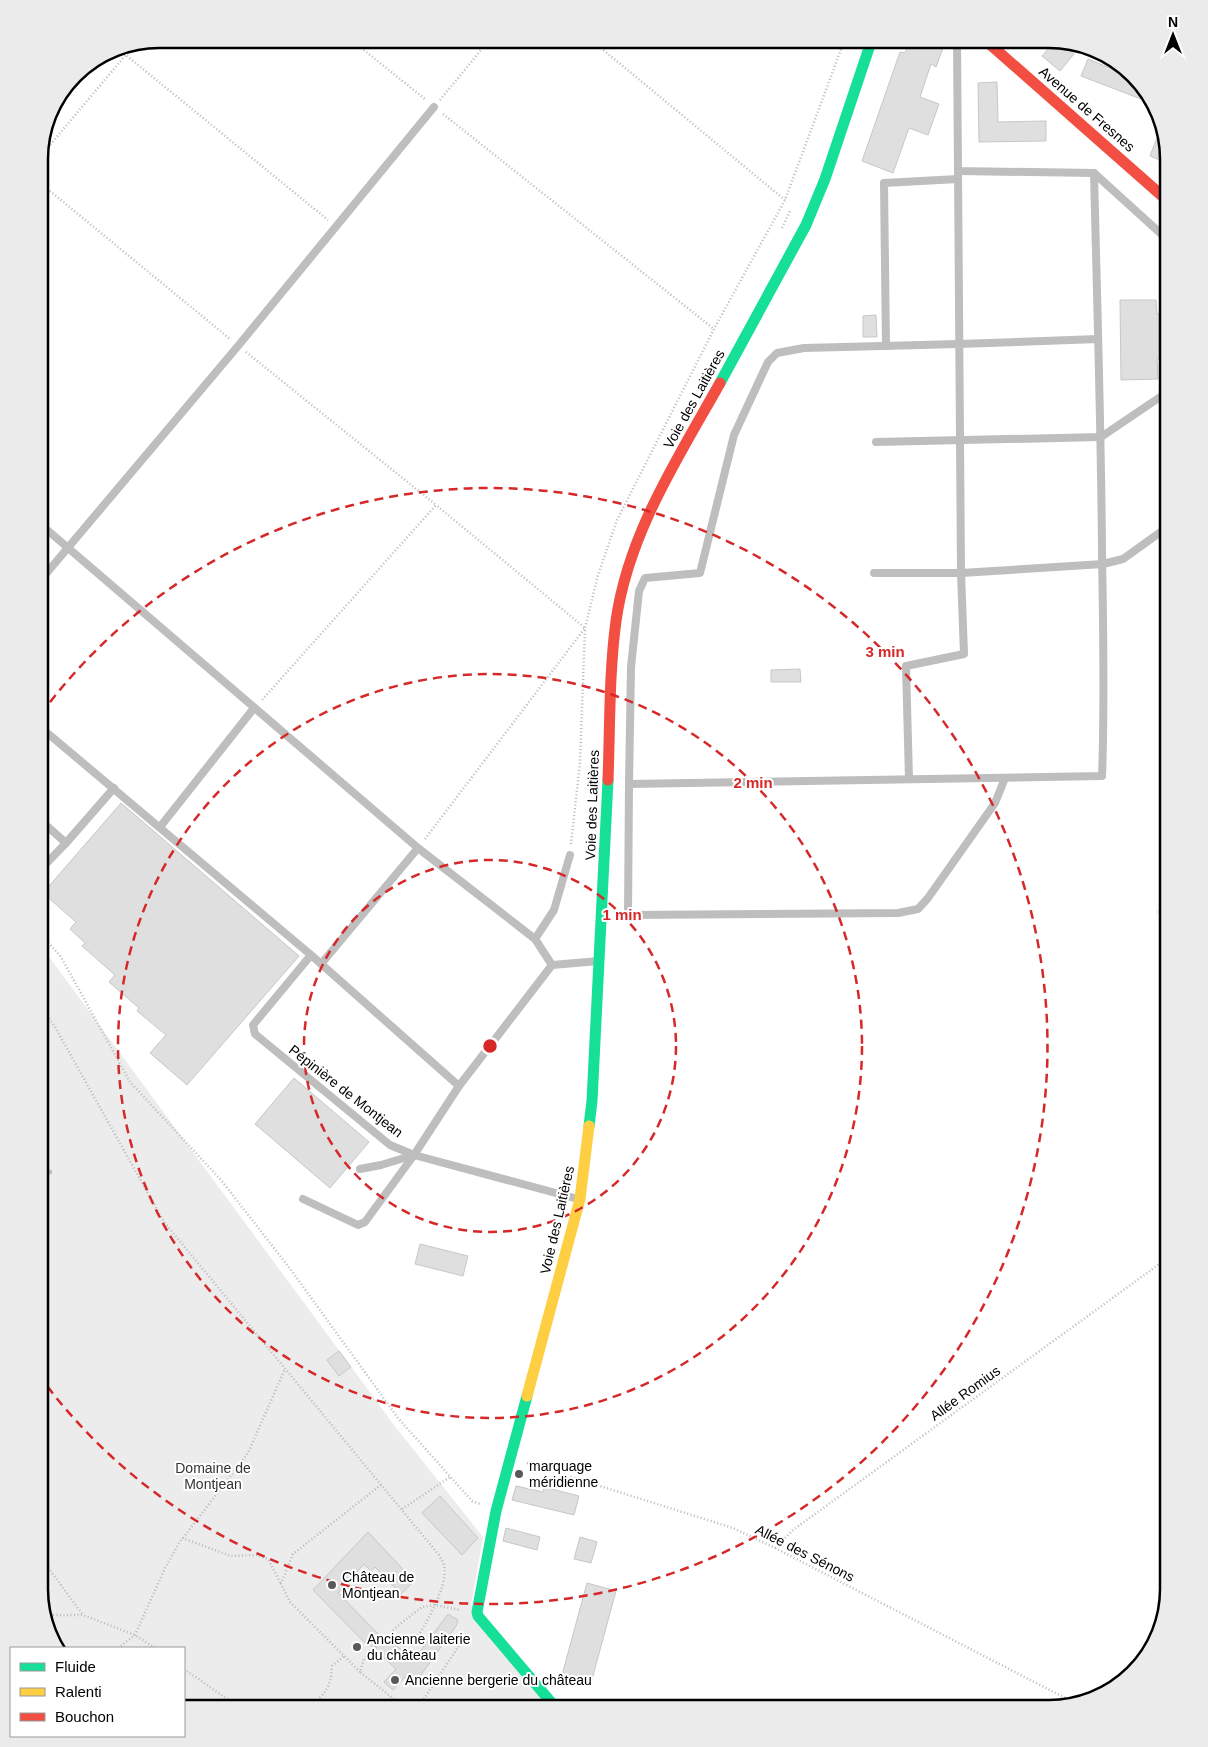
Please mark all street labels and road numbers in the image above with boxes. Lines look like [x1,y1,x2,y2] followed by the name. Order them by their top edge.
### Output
[1036,63,1138,155] street label: Avenue de Fresnes
[660,347,728,451] street label: Voie des Laitières
[582,749,602,861] street label: Voie des Laitières
[286,1042,406,1140] street label: Pépinière de Montjean
[537,1164,577,1276] street label: Voie des Laitières
[927,1362,1003,1424] street label: Allée Romius
[753,1521,857,1585] street label: Allée des Sénons

